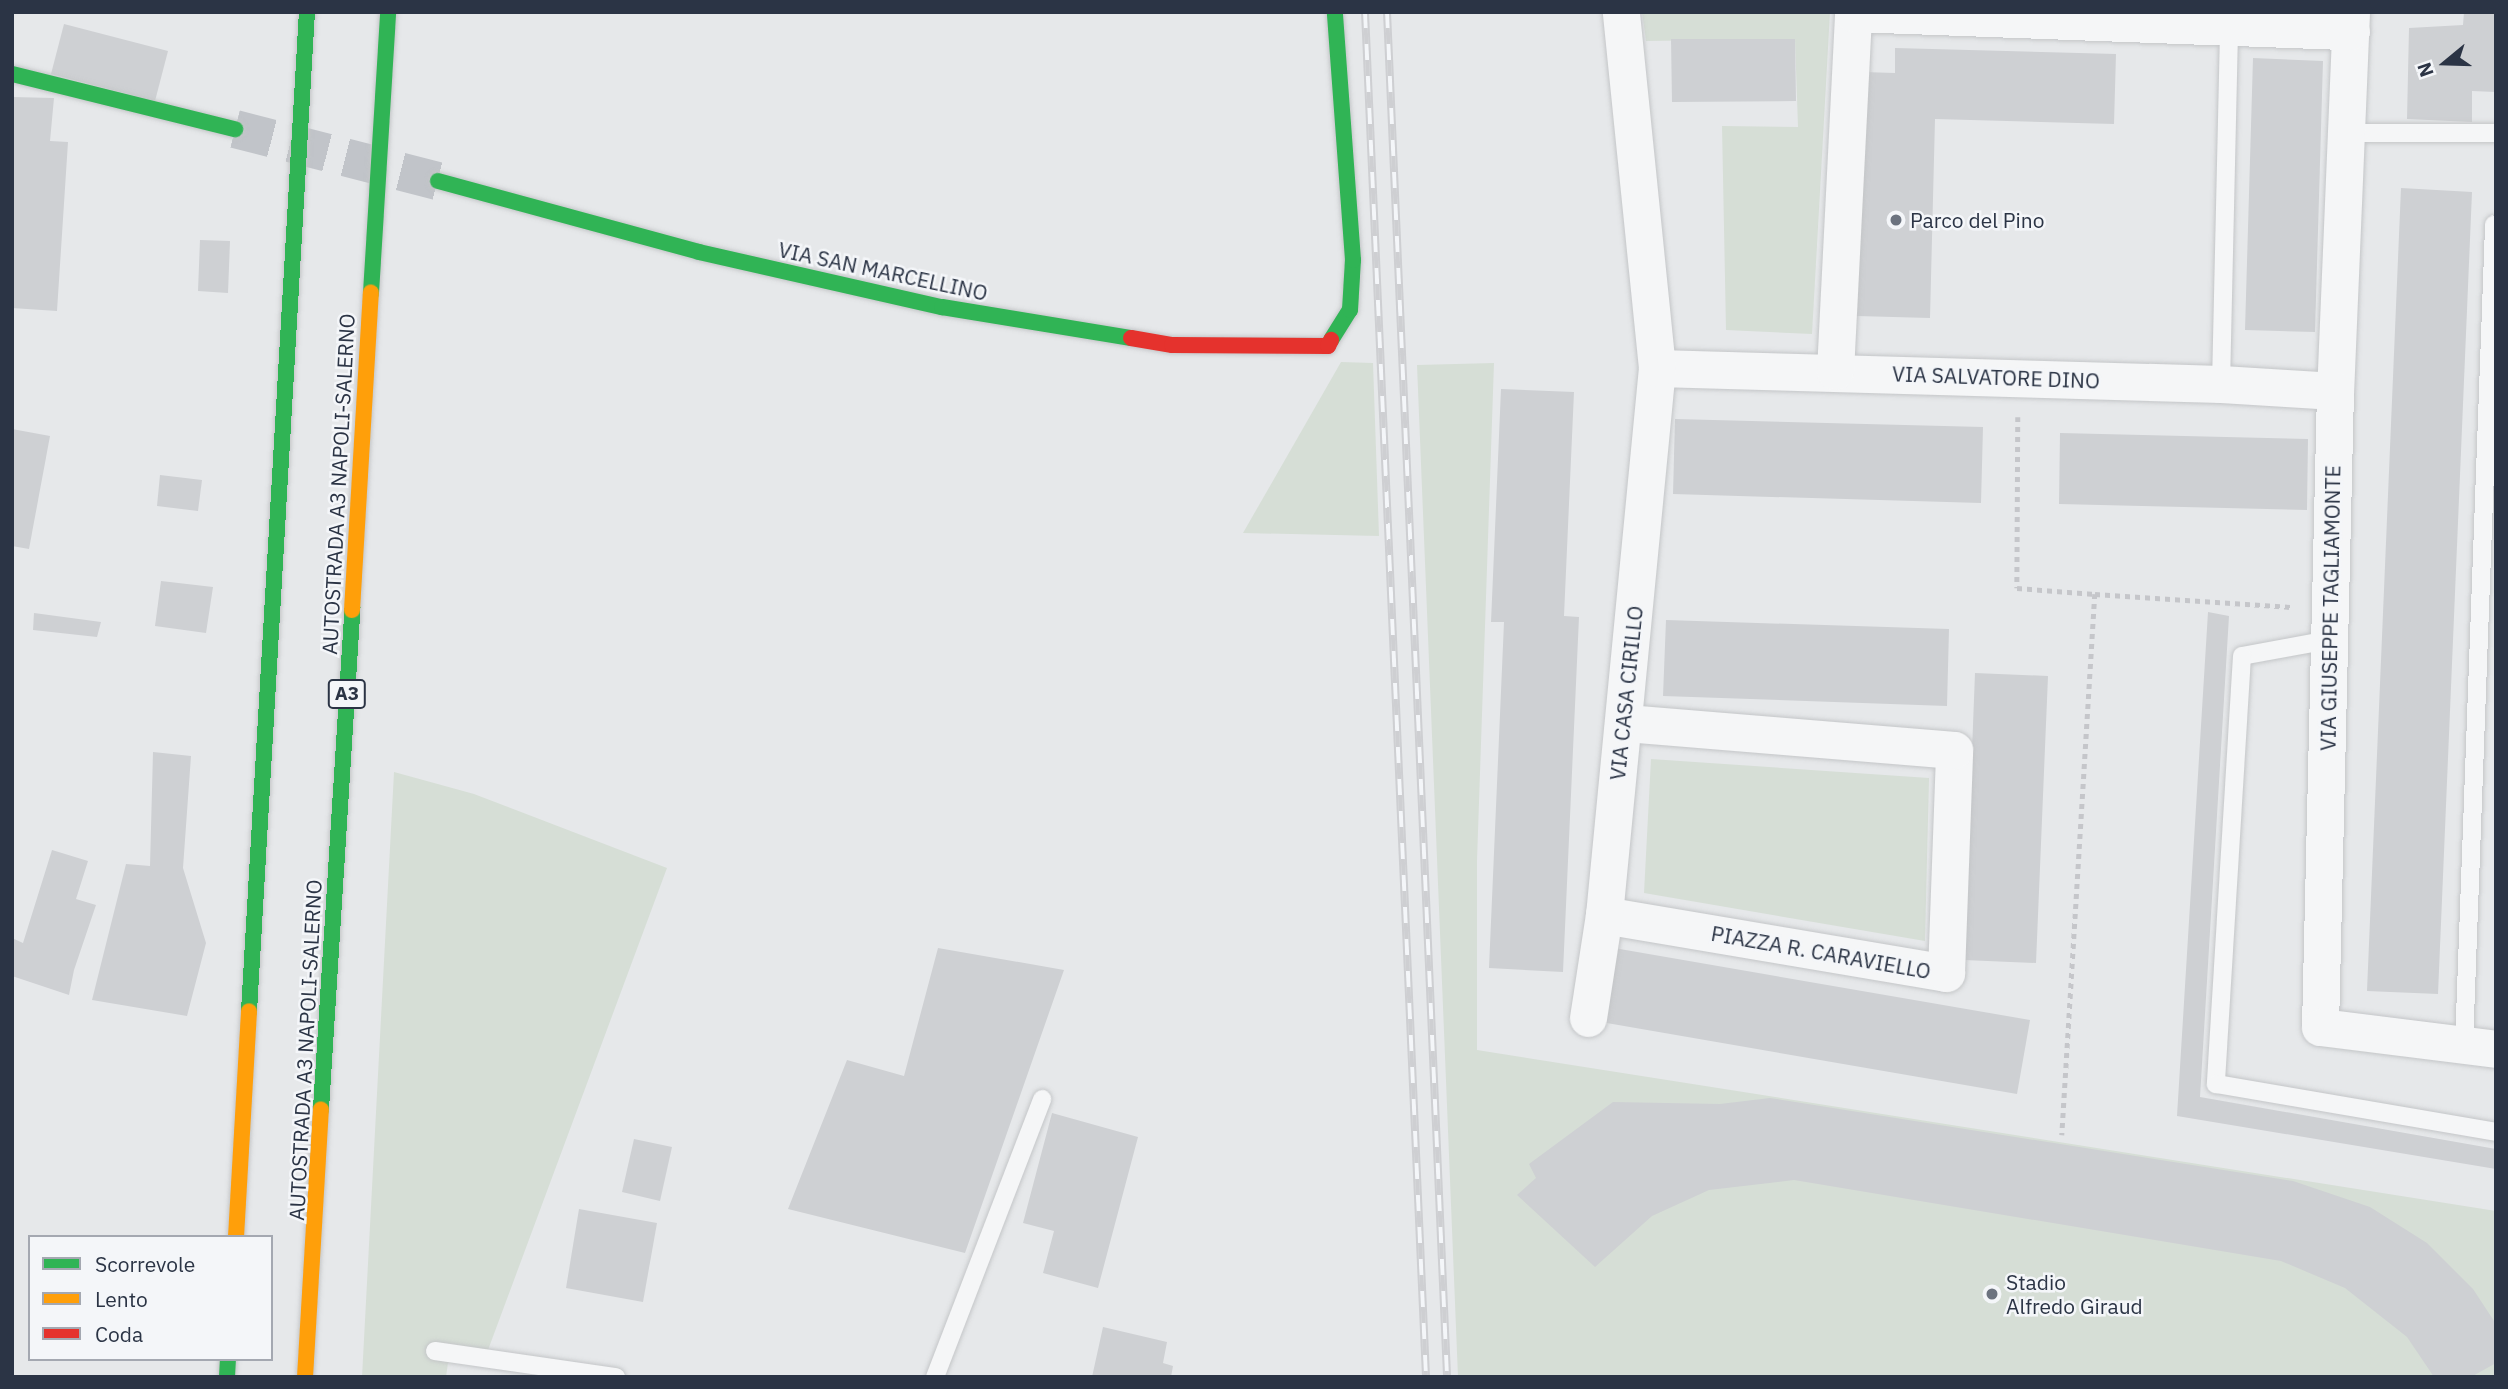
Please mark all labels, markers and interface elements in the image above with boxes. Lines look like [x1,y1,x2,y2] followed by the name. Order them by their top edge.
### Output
[2410,28,2480,98] north arrow
[2412,59,2439,80] text: N
[1910,207,2045,233] place label: Parco del Pino
[1888,212,1904,228] marker: Parco del Pino
[776,237,990,305] street label: VIA SAN MARCELLINO
[316,313,360,655] street label: AUTOSTRADA A3 NAPOLI-SALERNO
[1892,361,2100,393] street label: VIA SALVATORE DINO
[2315,465,2345,751] street label: VIA GIUSEPPE TAGLIAMONTE
[1604,605,1648,781] street label: VIA CASA CIRILLO
[328,678,366,709] road number: A3
[283,879,327,1221] street label: AUTOSTRADA A3 NAPOLI-SALERNO
[1709,920,1933,984] street label: PIAZZA R. CARAVIELLO
[28,1235,273,1361] legend
[95,1250,195,1278] text: Scorrevole
[2006,1269,2143,1319] place label: Stadio Alfredo Giraud
[95,1285,148,1313] text: Lento
[1984,1286,2000,1302] marker: Stadio Alfredo Giraud
[95,1320,143,1348] text: Coda

